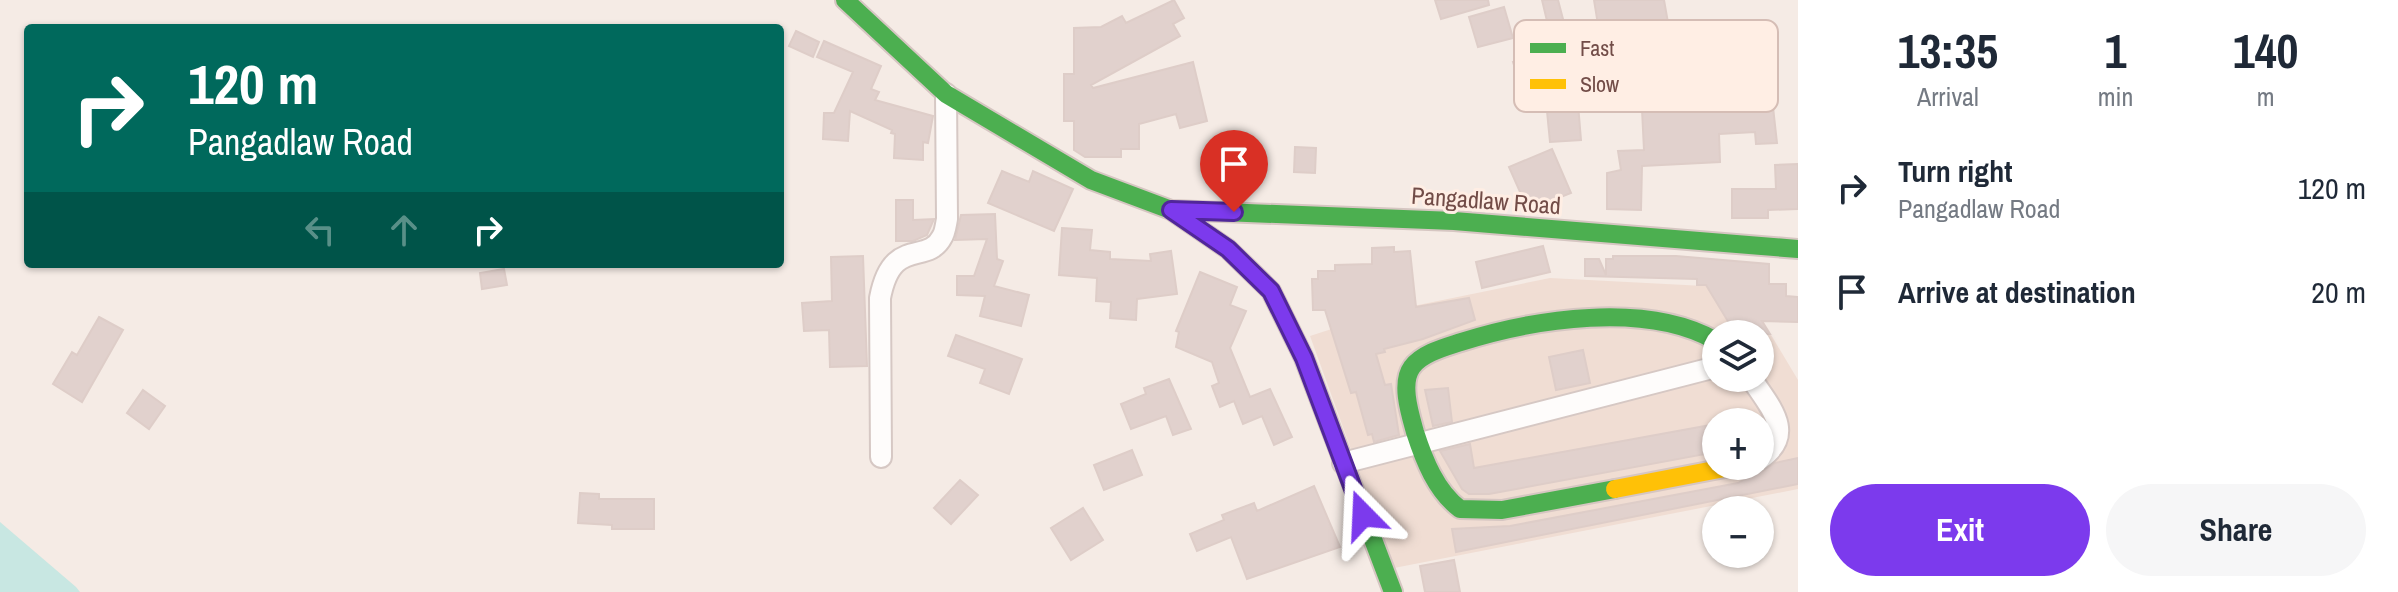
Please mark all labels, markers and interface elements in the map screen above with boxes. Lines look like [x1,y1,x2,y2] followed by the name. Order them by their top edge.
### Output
[1898,18,1998,83] text: 13:35
[2105,18,2126,83] text: 1
[2233,18,2298,83] text: 140
[1514,20,1778,112] legend
[1580,33,1614,63] text: Fast
[188,46,318,121] text: 120 m
[56,56,160,160] icon: right
[1580,69,1619,99] text: Slow
[1917,79,1979,114] text: Arrival
[2098,79,2133,114] text: min
[2257,79,2275,114] text: m
[188,118,413,166] text: Pangadlaw Road
[1200,130,1268,212] pin
[1212,142,1256,186] icon: arrive
[1898,151,2012,191] text: Turn right
[1830,166,1874,210] icon: right
[2298,168,2366,208] text: 120 m
[1410,179,1562,221] street label: Pangadlaw Road
[1898,191,2060,226] text: Pangadlaw Road
[298,208,342,252] icon: left
[382,208,426,252] icon: ahead
[466,208,510,252] icon: right
[1830,270,1874,314] icon: arrive
[1898,272,2136,312] text: Arrive at destination
[2311,272,2366,312] text: 20 m
[1702,320,1774,568] map controls
[1702,320,1774,392] button: layers
[1702,408,1774,480] button: +
[1321,473,1405,557] position arrow
[1830,484,2090,576] button: Exit
[2106,484,2366,576] button: Share
[1702,496,1774,568] button: −

